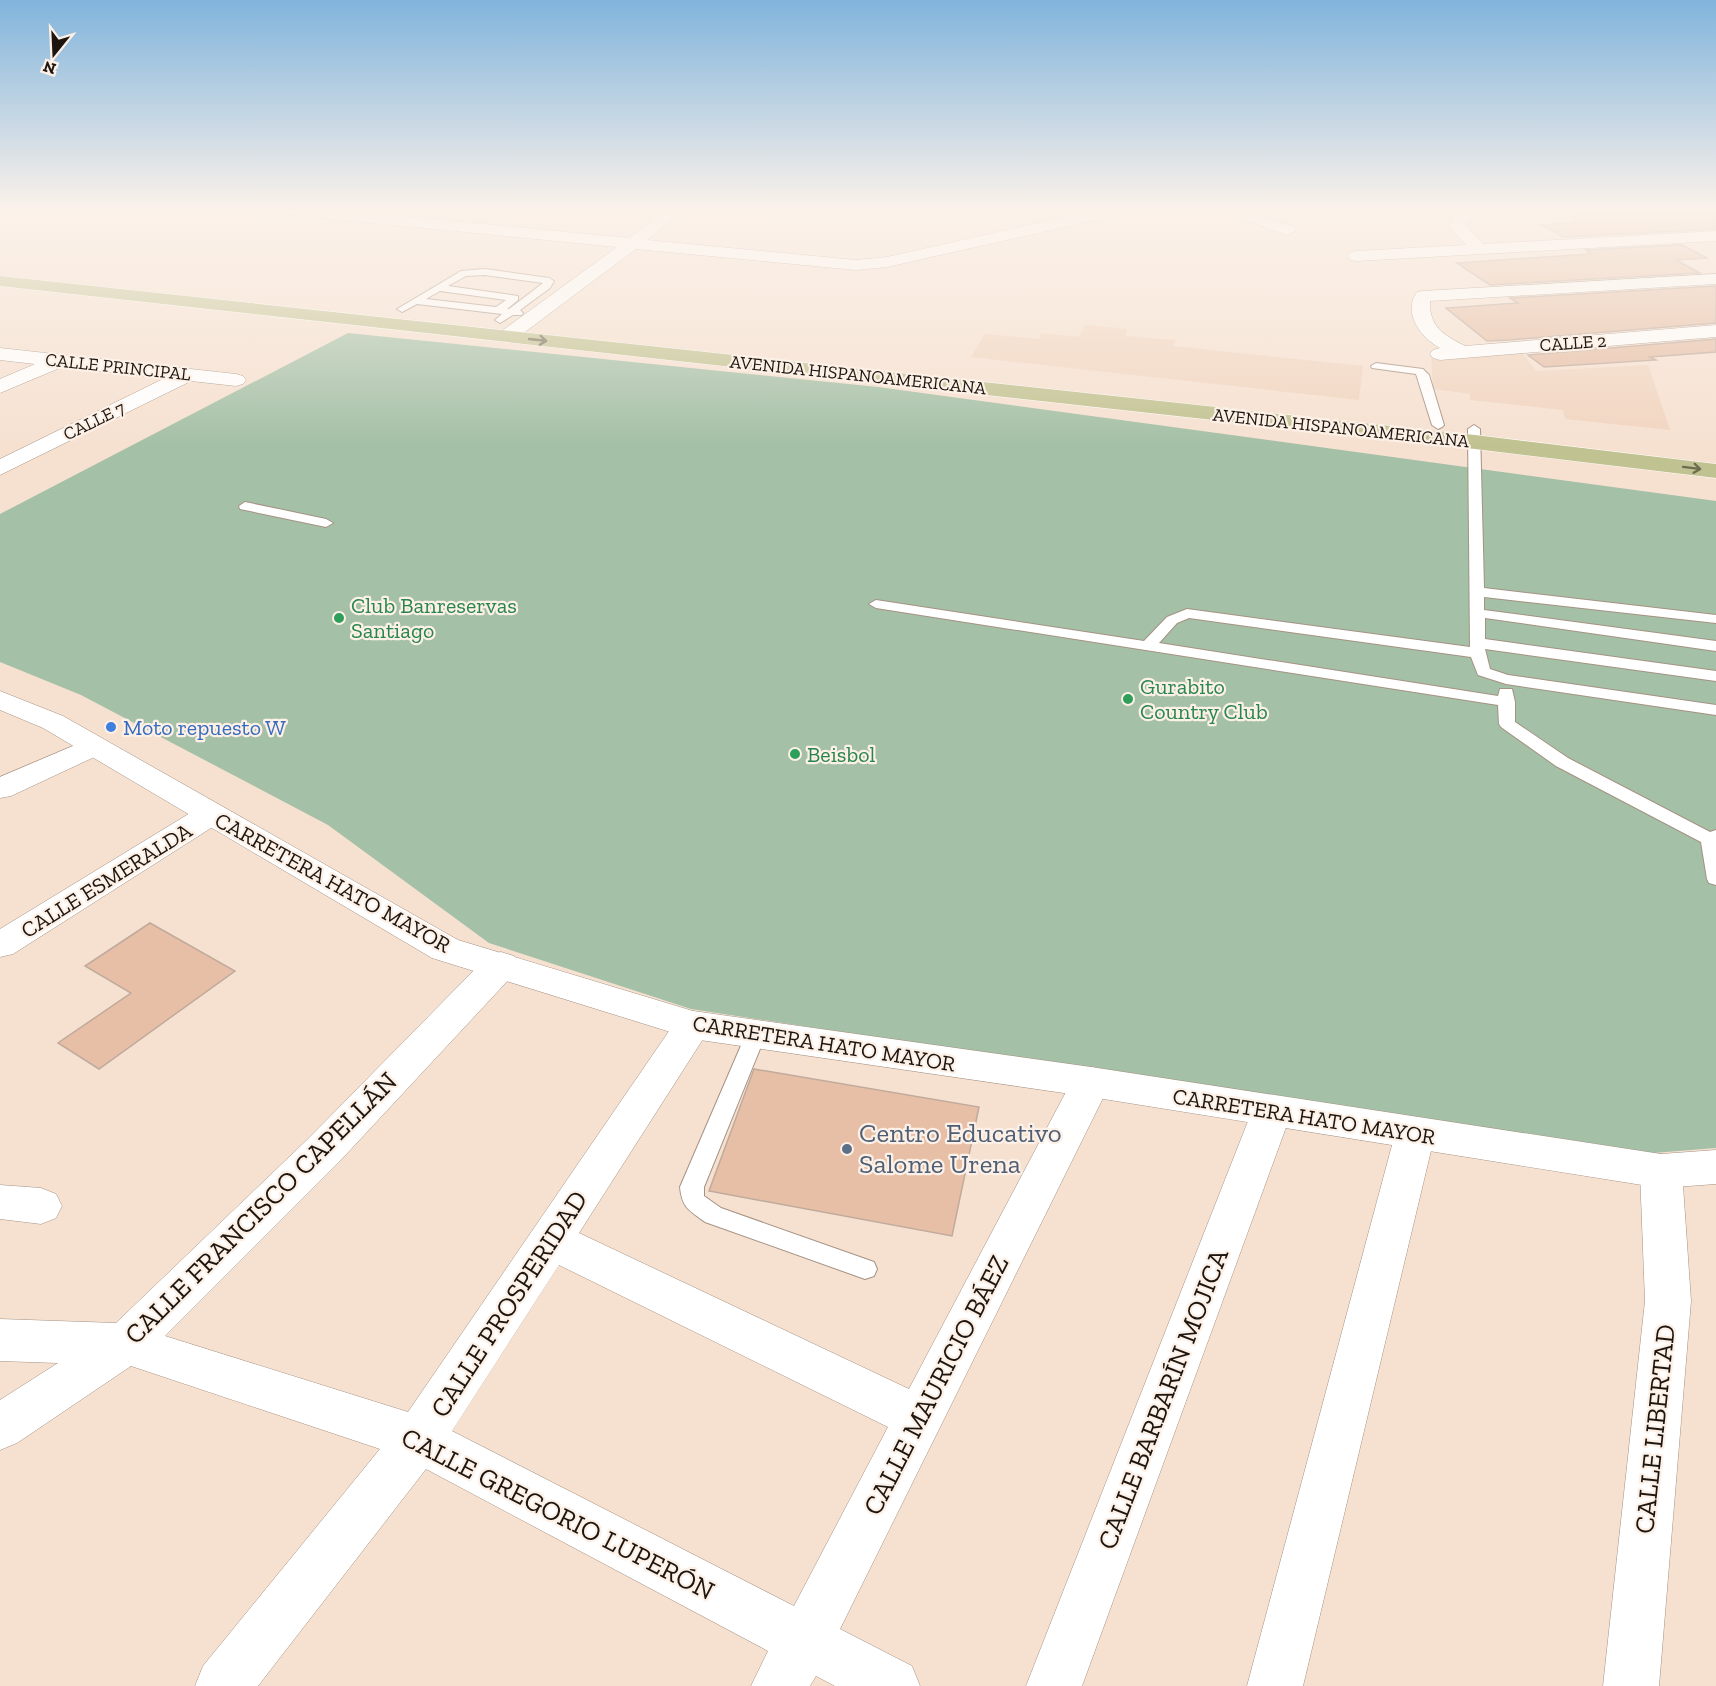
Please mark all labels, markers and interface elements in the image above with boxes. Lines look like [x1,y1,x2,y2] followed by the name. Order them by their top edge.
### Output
[24,24,84,84] north arrow
[41,57,58,79] text: N
[1539,330,1607,356] street label: CALLE 2
[528,335,548,346] one-way arrow
[44,348,192,386] street label: CALLE PRINCIPAL
[729,351,988,399] street label: AVENIDA HISPANOAMERICANA
[59,396,129,445] street label: CALLE 7
[1212,404,1471,452] street label: AVENIDA HISPANOAMERICANA
[1682,463,1702,474] one-way arrow
[351,592,517,644] place label: Club Banreservas Santiago
[332,611,346,625] marker: Club Banreservas Santiago
[1140,673,1268,725] place label: Gurabito Country Club
[1121,692,1135,706] marker: Gurabito Country Club
[123,714,286,741] place label: Moto repuesto W
[104,720,118,734] marker: Moto repuesto W
[807,741,875,768] place label: Beisbol
[788,747,802,761] marker: Beisbol
[210,806,456,959] street label: CARRETERA HATO MAYOR
[16,817,197,944] street label: CALLE ESMERALDA
[691,1009,958,1078] street label: CARRETERA HATO MAYOR
[118,1065,404,1351] street label: CALLE FRANCISCO CAPELLÁN
[1171,1082,1438,1151] street label: CARRETERA HATO MAYOR
[859,1117,1062,1180] place label: Centro Educativo Salome Urena
[840,1142,854,1156] marker: Centro Educativo Salome Urena
[424,1185,594,1423] street label: CALLE PROSPERIDAD
[1091,1244,1235,1554] street label: CALLE BARBARÍN MOJICA
[857,1250,1015,1520] street label: CALLE MAURICIO BÁEZ
[1628,1323,1682,1535] street label: CALLE LIBERTAD
[396,1421,720,1607] street label: CALLE GREGORIO LUPERÓN

